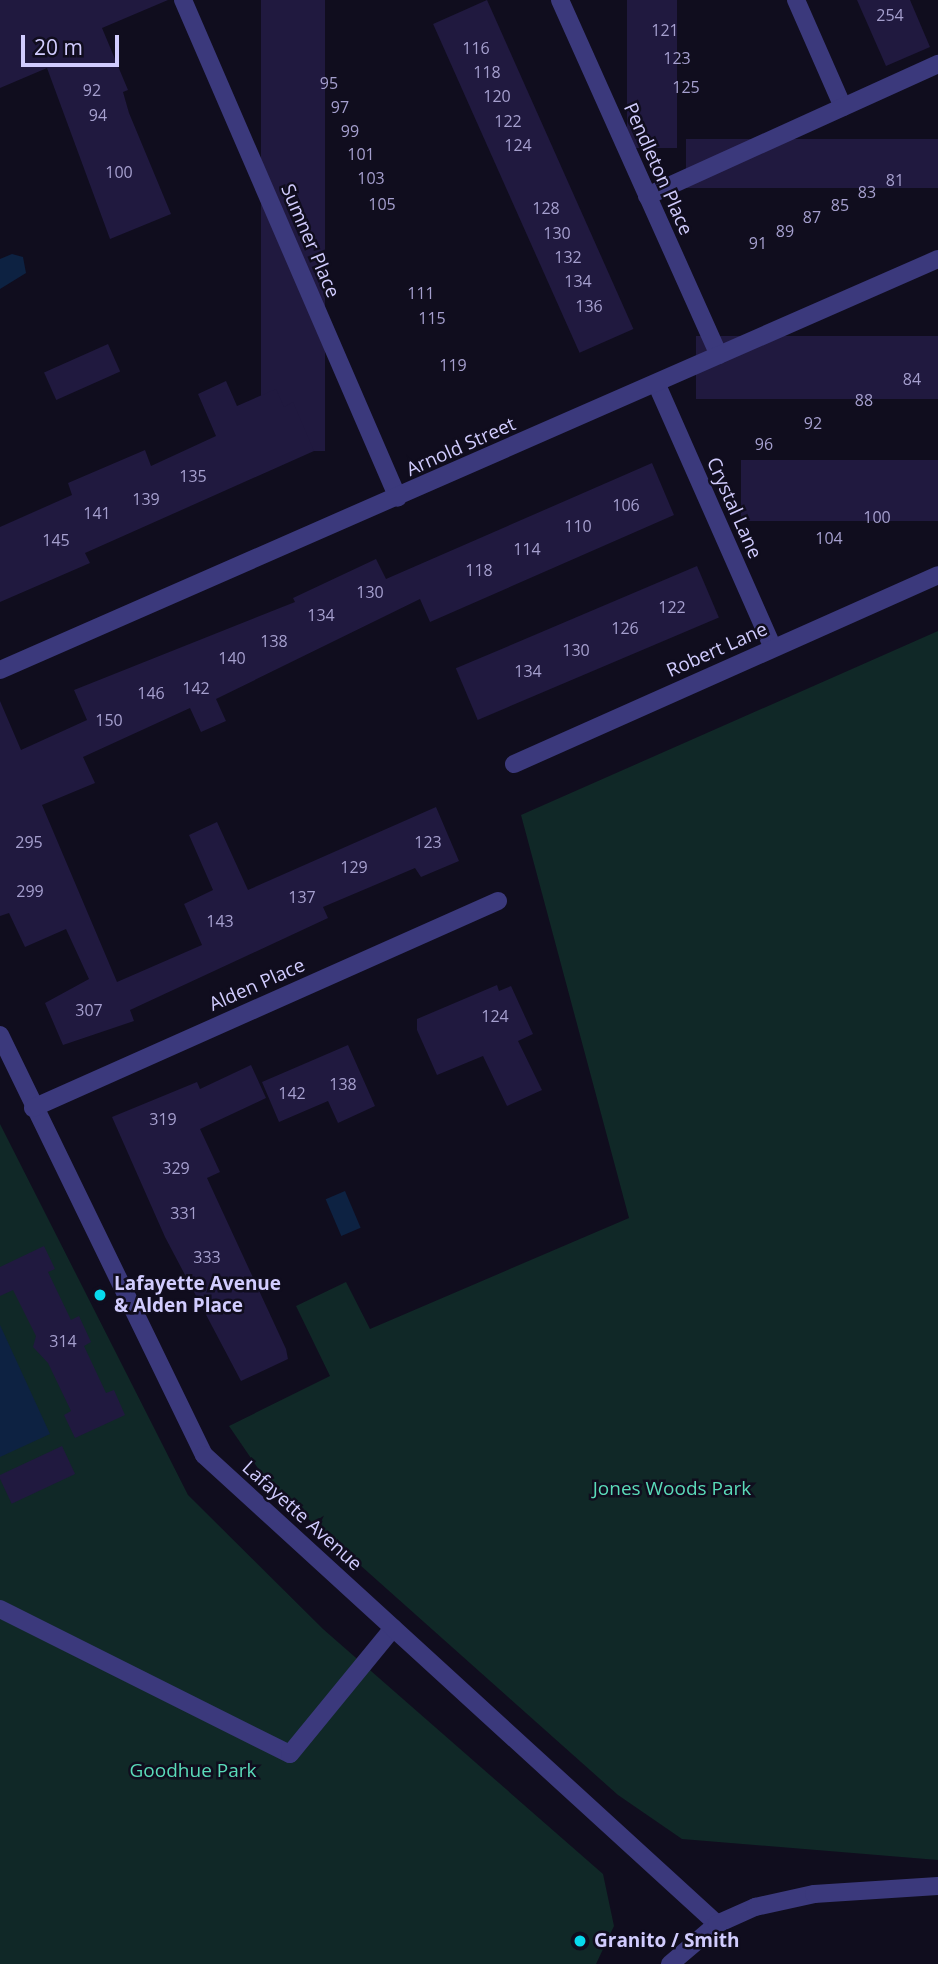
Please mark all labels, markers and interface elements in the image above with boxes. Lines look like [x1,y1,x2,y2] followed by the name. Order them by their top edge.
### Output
[876,5,904,25] house number: 254
[651,20,679,40] house number: 121
[24,21,122,65] scale bar
[34,33,83,61] text: 20 m
[462,38,490,58] house number: 116
[663,48,691,68] house number: 123
[473,62,501,82] house number: 118
[320,73,338,93] house number: 95
[672,77,700,97] house number: 125
[83,80,101,100] house number: 92
[483,86,511,106] house number: 120
[331,97,349,117] house number: 97
[619,99,697,239] street label: Pendleton Place
[89,105,107,125] house number: 94
[494,111,522,131] house number: 122
[341,121,359,141] house number: 99
[504,135,532,155] house number: 124
[347,144,375,164] house number: 101
[105,162,133,182] house number: 100
[357,168,385,188] house number: 103
[886,170,904,190] house number: 81
[276,181,344,301] street label: Sumner Place
[858,182,876,202] house number: 83
[368,194,396,214] house number: 105
[831,195,849,215] house number: 85
[532,198,560,218] house number: 128
[803,207,821,227] house number: 87
[776,221,794,241] house number: 89
[543,223,571,243] house number: 130
[749,233,767,253] house number: 91
[554,247,582,267] house number: 132
[564,271,592,291] house number: 134
[407,283,435,303] house number: 111
[575,296,603,316] house number: 136
[418,308,446,328] house number: 115
[439,355,467,375] house number: 119
[903,369,921,389] house number: 84
[855,390,873,410] house number: 88
[403,413,519,481] street label: Arnold Street
[804,413,822,433] house number: 92
[755,434,773,454] house number: 96
[702,454,766,562] street label: Crystal Lane
[179,466,207,486] house number: 135
[132,489,160,509] house number: 139
[612,495,640,515] house number: 106
[83,503,111,523] house number: 141
[863,507,891,527] house number: 100
[564,516,592,536] house number: 110
[815,528,843,548] house number: 104
[42,530,70,550] house number: 145
[513,539,541,559] house number: 114
[465,560,493,580] house number: 118
[356,582,384,602] house number: 130
[658,597,686,617] house number: 122
[307,605,335,625] house number: 134
[611,618,639,638] house number: 126
[663,618,771,682] street label: Robert Lane
[260,631,288,651] house number: 138
[562,640,590,660] house number: 130
[218,648,246,668] house number: 140
[514,661,542,681] house number: 134
[182,678,210,698] house number: 142
[137,683,165,703] house number: 146
[95,710,123,730] house number: 150
[15,832,43,852] house number: 295
[414,832,442,852] house number: 123
[340,857,368,877] house number: 129
[16,881,44,901] house number: 299
[288,887,316,907] house number: 137
[206,911,234,931] house number: 143
[206,954,308,1016] street label: Alden Place
[75,1000,103,1020] house number: 307
[481,1006,509,1026] house number: 124
[329,1074,357,1094] house number: 138
[278,1083,306,1103] house number: 142
[149,1109,177,1129] house number: 319
[162,1158,190,1178] house number: 329
[170,1203,198,1223] house number: 331
[193,1247,221,1267] house number: 333
[114,1273,281,1317] place label: Lafayette Avenue & Alden Place
[92,1287,108,1303] marker: Lafayette Avenue & Alden Place
[49,1331,77,1351] house number: 314
[238,1456,366,1576] street label: Lafayette Avenue
[593,1478,751,1500] park label: Jones Woods Park
[130,1760,256,1782] park label: Goodhue Park
[594,1930,740,1952] place label: Granito / Smith
[572,1933,588,1949] marker: Granito / Smith

